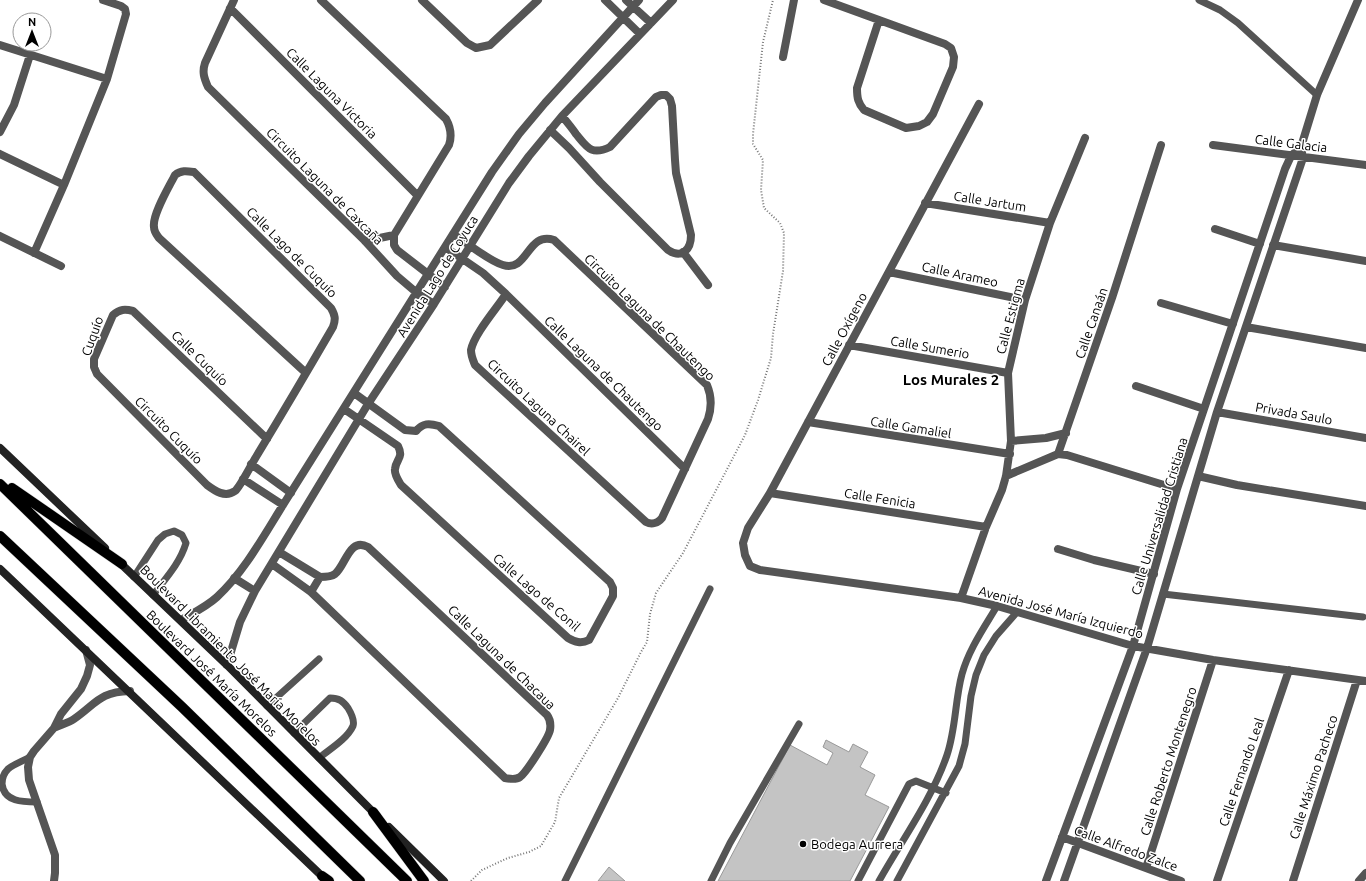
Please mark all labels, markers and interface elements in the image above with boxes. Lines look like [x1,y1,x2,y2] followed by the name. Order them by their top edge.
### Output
[12,12,52,52] north arrow
[28,16,36,28] text: N
[284,45,380,141] street label: Calle Laguna Victoria
[264,125,386,247] street label: Circuito Laguna de Caxcaña
[1254,132,1328,154] street label: Calle Galacia
[953,188,1027,214] street label: Calle Jartum
[244,204,340,300] street label: Calle Lago de Cuquío
[394,213,480,339] street label: Avenida Lago de Coyuca
[582,251,718,383] street label: Circuito Laguna de Chautengo
[921,259,999,289] street label: Calle Arameo
[993,276,1027,356] street label: Calle Estigma
[1072,285,1110,361] street label: Calle Canaán
[819,290,869,368] street label: Calle Oxígeno
[542,313,666,433] street label: Calle Laguna de Chautengo
[78,314,106,358] street label: Cuquío
[169,328,231,388] street label: Calle Cuquío
[889,333,971,361] street label: Calle Sumerio
[485,356,593,458] street label: Circuito Laguna Chairel
[903,371,999,388] district label: Los Murales 2
[132,393,206,467] street label: Circuito Cuquío
[1254,399,1334,427] street label: Privada Saulo
[869,414,953,440] street label: Calle Gamaliel
[1128,436,1190,596] street label: Calle Universalidad Cristiana
[843,485,917,511] street label: Calle Fenicia
[491,551,584,634] street label: Calle Lago de Conil
[138,562,324,748] street label: Boulevard Libramiento José María Morelos
[977,583,1145,641] street label: Avenida José María Izquierdo
[446,602,558,712] street label: Calle Laguna de Chacaua
[144,607,280,739] street label: Boulevard José María Morelos
[1137,685,1199,837] street label: Calle Roberto Montenegro
[1286,713,1340,841] street label: Calle Máximo Pacheco
[1216,715,1266,828] street label: Calle Fernando Leal
[1072,823,1180,873] street label: Calle Alfredo Zalce
[811,837,903,851] place label: Bodega Aurrera
[798,839,808,849] marker: Bodega Aurrera

